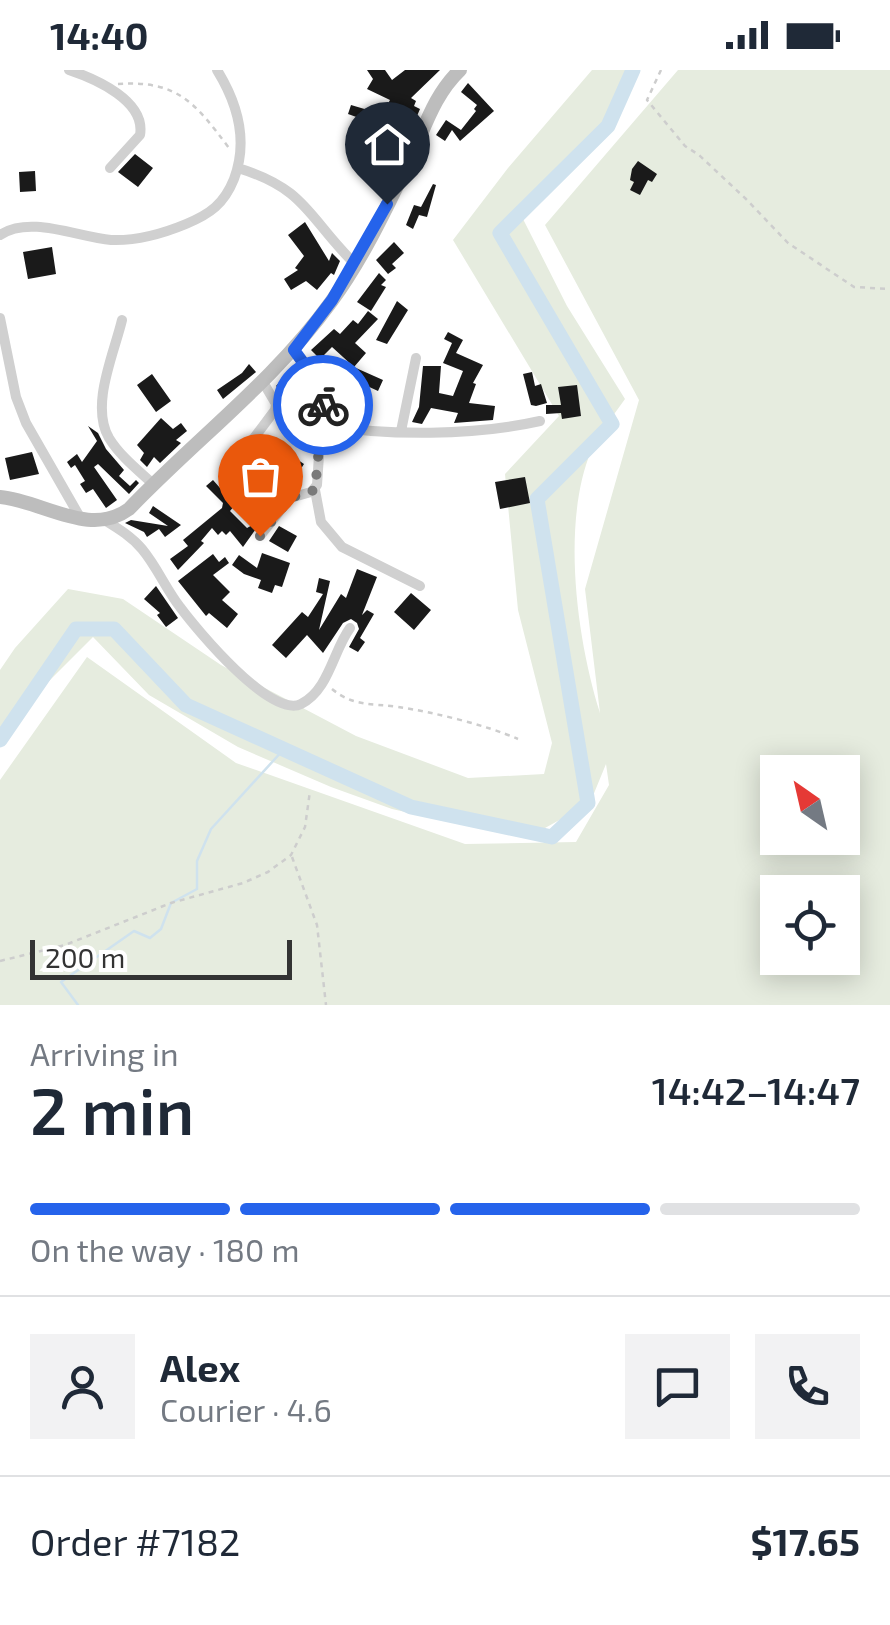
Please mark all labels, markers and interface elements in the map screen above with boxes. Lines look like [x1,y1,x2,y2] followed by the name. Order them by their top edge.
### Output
[50,12,149,58] text: 14:40
[345,102,430,205] pin
[360,117,415,172] icon: home
[273,355,373,455] courier
[296,378,351,433] icon: bike
[218,434,303,537] pin
[233,449,288,504] icon: bag
[760,755,860,855] north arrow
[760,755,860,975] map controls
[760,875,860,975] button: locate
[30,935,292,980] scale bar
[45,940,125,974] text: 200 m
[30,1034,179,1072] text: Arriving in
[652,1067,860,1113] text: 14:42–14:47
[30,1070,194,1148] text: 2 min
[30,1230,300,1268] text: On the way · 180 m
[30,1334,135,1439] button: person
[625,1334,730,1439] button: chat
[755,1334,860,1439] button: phone
[160,1344,240,1390] text: Alex
[160,1390,332,1428] text: Courier · 4.6
[30,1518,240,1564] text: Order #7182
[750,1518,860,1564] text: $17.65

